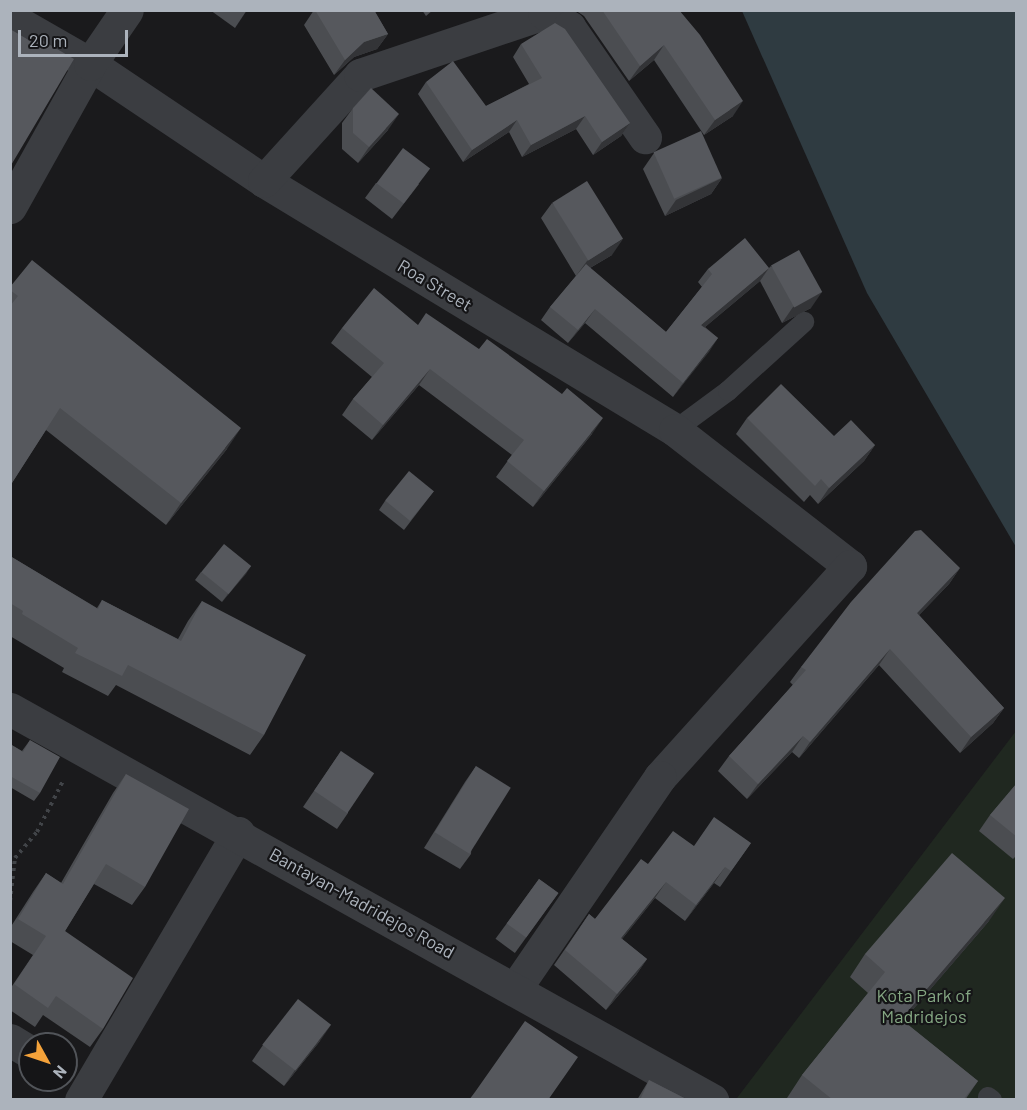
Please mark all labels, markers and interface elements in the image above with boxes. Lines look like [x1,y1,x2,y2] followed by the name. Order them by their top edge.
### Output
[21,18,130,56] scale bar
[29,29,67,51] text: 20 m
[394,254,476,316] street label: Roa Street
[266,843,458,963] street label: Bantayan-Madridejos Road
[877,985,971,1028] park label: Kota Park of Madridejos
[18,1032,78,1092] north arrow
[50,1062,71,1083] text: N

